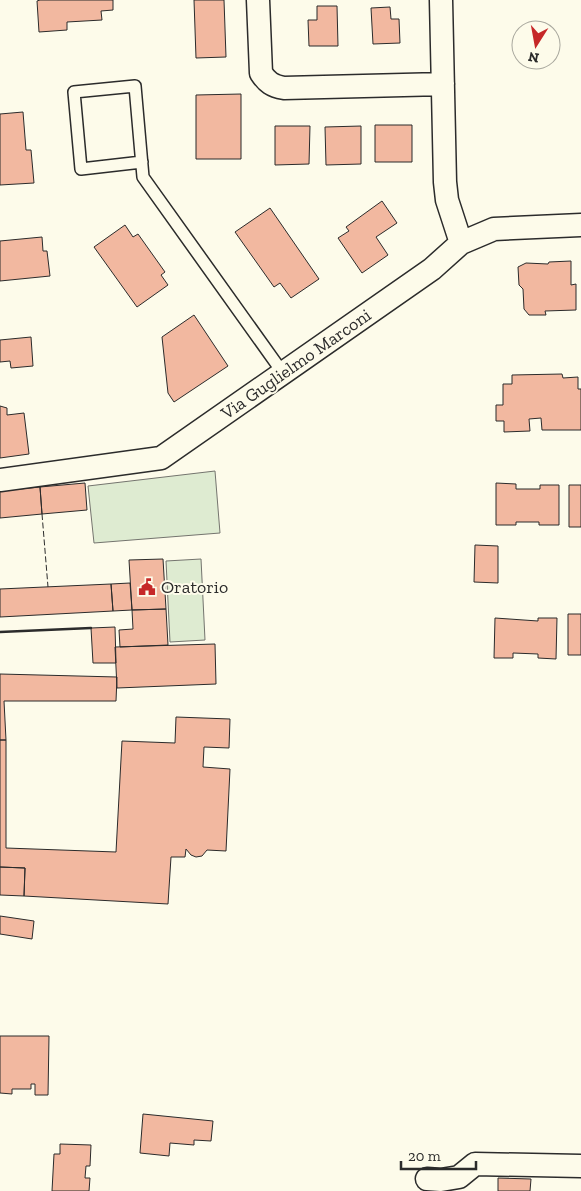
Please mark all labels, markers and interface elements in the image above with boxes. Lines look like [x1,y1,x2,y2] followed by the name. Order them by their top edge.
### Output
[511,20,561,70] north arrow
[526,48,540,67] text: N
[216,304,375,425] street label: Via Guglielmo Marconi
[161,576,228,598] place label: Oratorio
[137,577,157,597] public building icon: Oratorio
[401,1138,476,1170] scale bar
[408,1147,441,1165] text: 20 m

